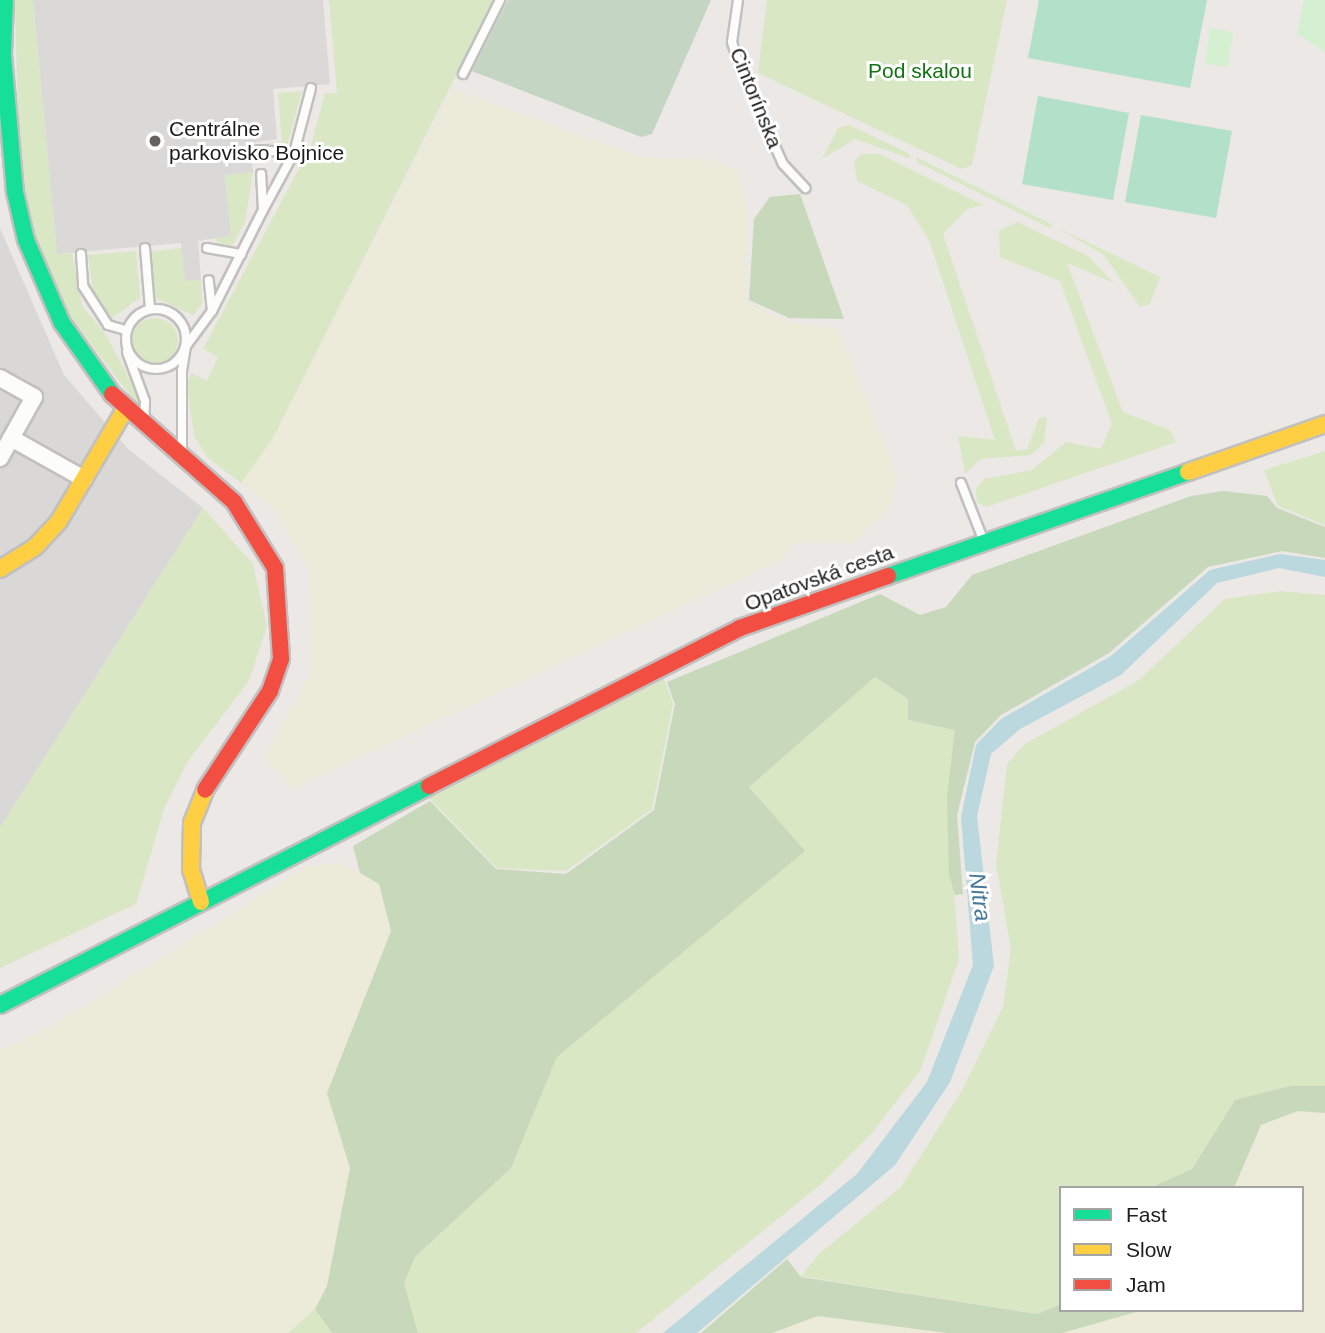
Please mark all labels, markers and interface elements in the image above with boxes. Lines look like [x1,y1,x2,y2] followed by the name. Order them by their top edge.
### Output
[724,44,788,152] street label: Cintorínska
[868,58,972,84] park label: Pod skalou
[169,116,344,166] place label: Centrálne parkovisko Bojnice
[147,133,163,149] marker: Centrálne parkovisko Bojnice
[741,539,897,617] street label: Opatovská cesta
[963,871,997,923] water label: Nitra
[1059,1186,1304,1312] legend
[1126,1203,1167,1226] text: Fast
[1126,1238,1172,1261] text: Slow
[1126,1273,1166,1296] text: Jam

